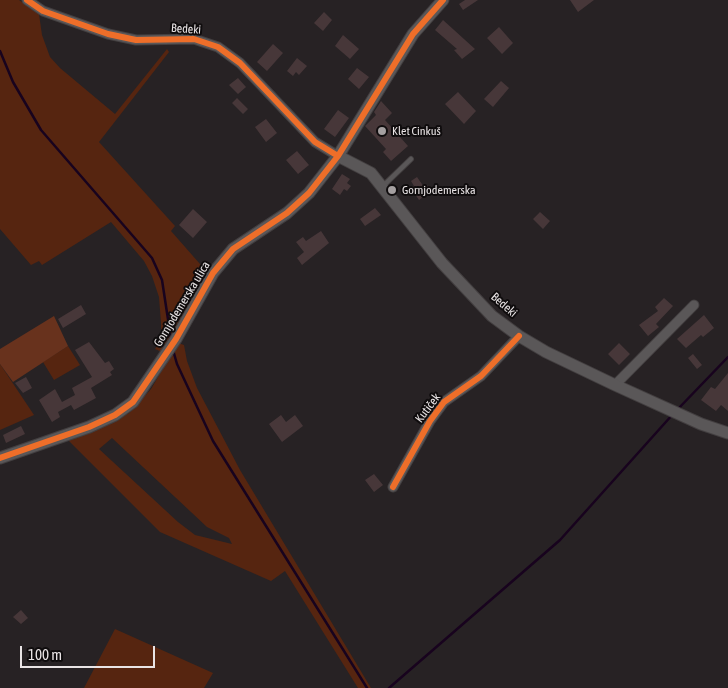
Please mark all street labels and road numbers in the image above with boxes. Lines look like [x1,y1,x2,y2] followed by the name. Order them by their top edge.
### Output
[171,21,201,37] street label: Bedeki
[151,259,213,349] street label: Gornjodemerska ulica
[488,290,520,320] street label: Bedeki
[412,391,444,425] street label: Kutiček

